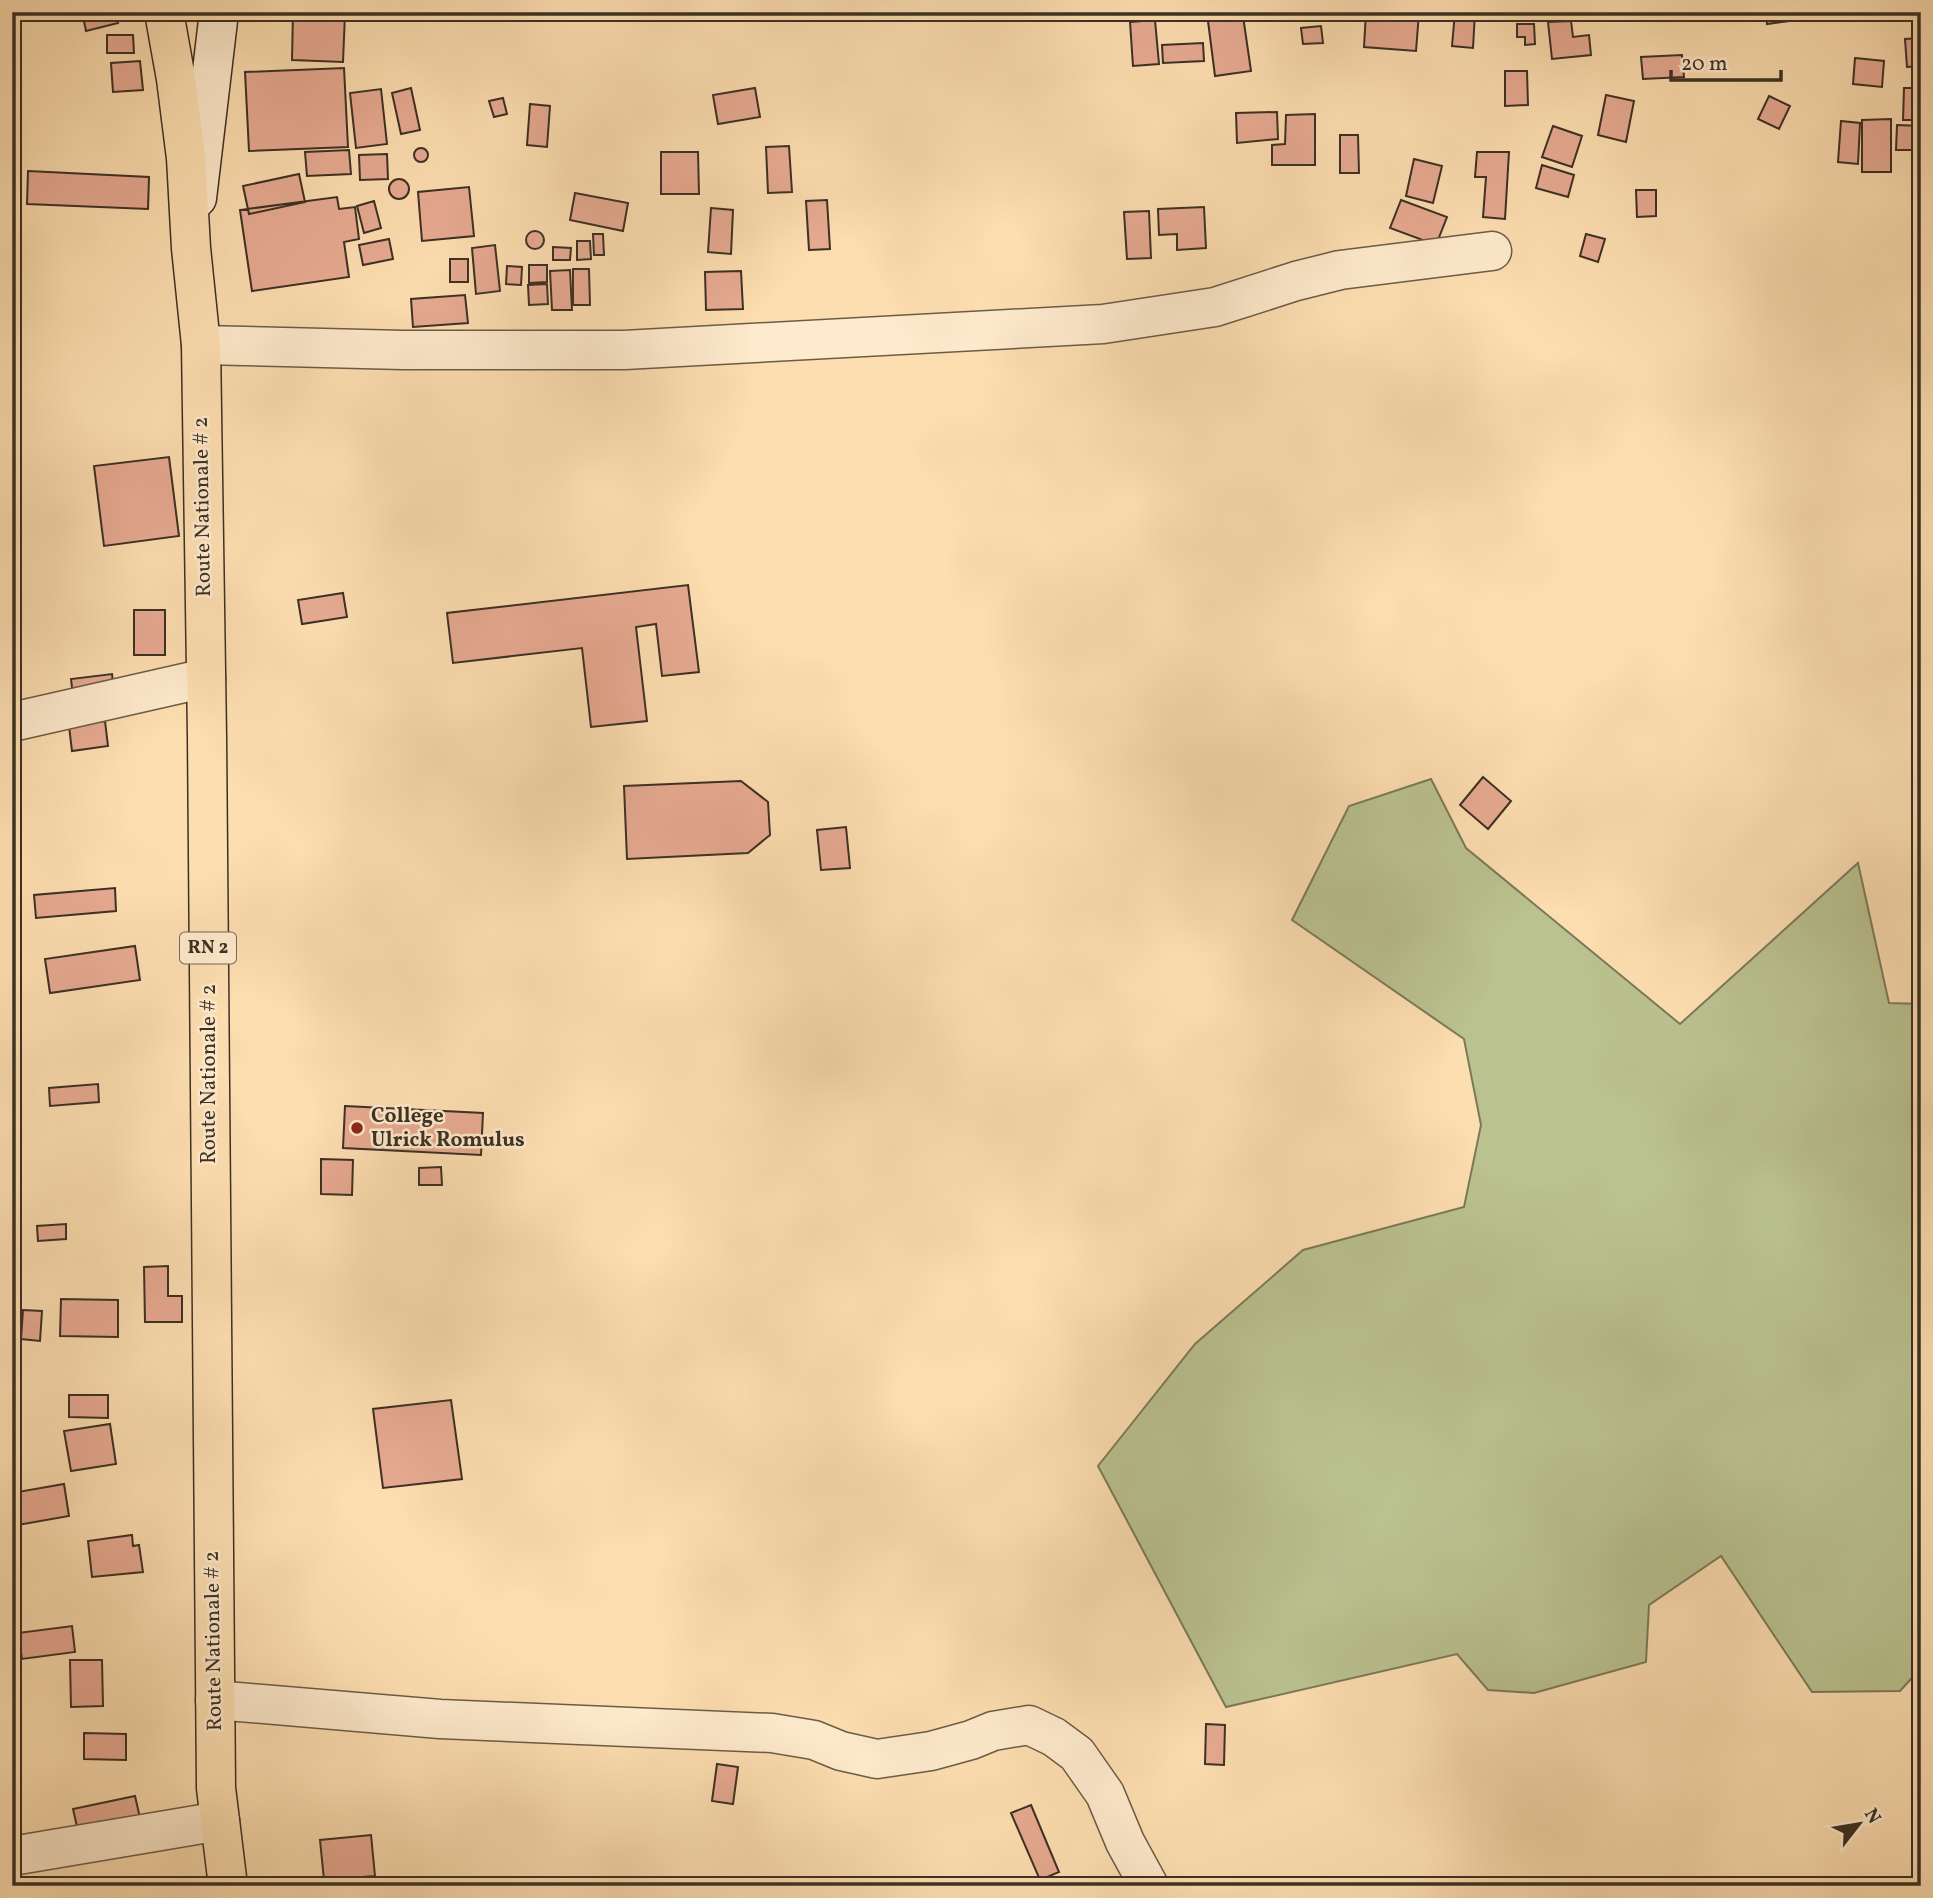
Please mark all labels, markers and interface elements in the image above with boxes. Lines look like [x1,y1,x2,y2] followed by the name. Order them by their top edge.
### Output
[1671,38,1781,82] scale bar
[1681,50,1727,79] text: 20 m
[187,417,219,597] street label: Route Nationale # 2
[180,932,236,964] road number: RN 2
[195,984,224,1164] street label: Route Nationale # 2
[371,1102,525,1155] place label: College Ulrick Romulus
[349,1120,365,1136] marker: College Ulrick Romulus
[198,1551,230,1731] street label: Route Nationale # 2
[1825,1790,1895,1860] north arrow
[1857,1804,1887,1829] text: N

